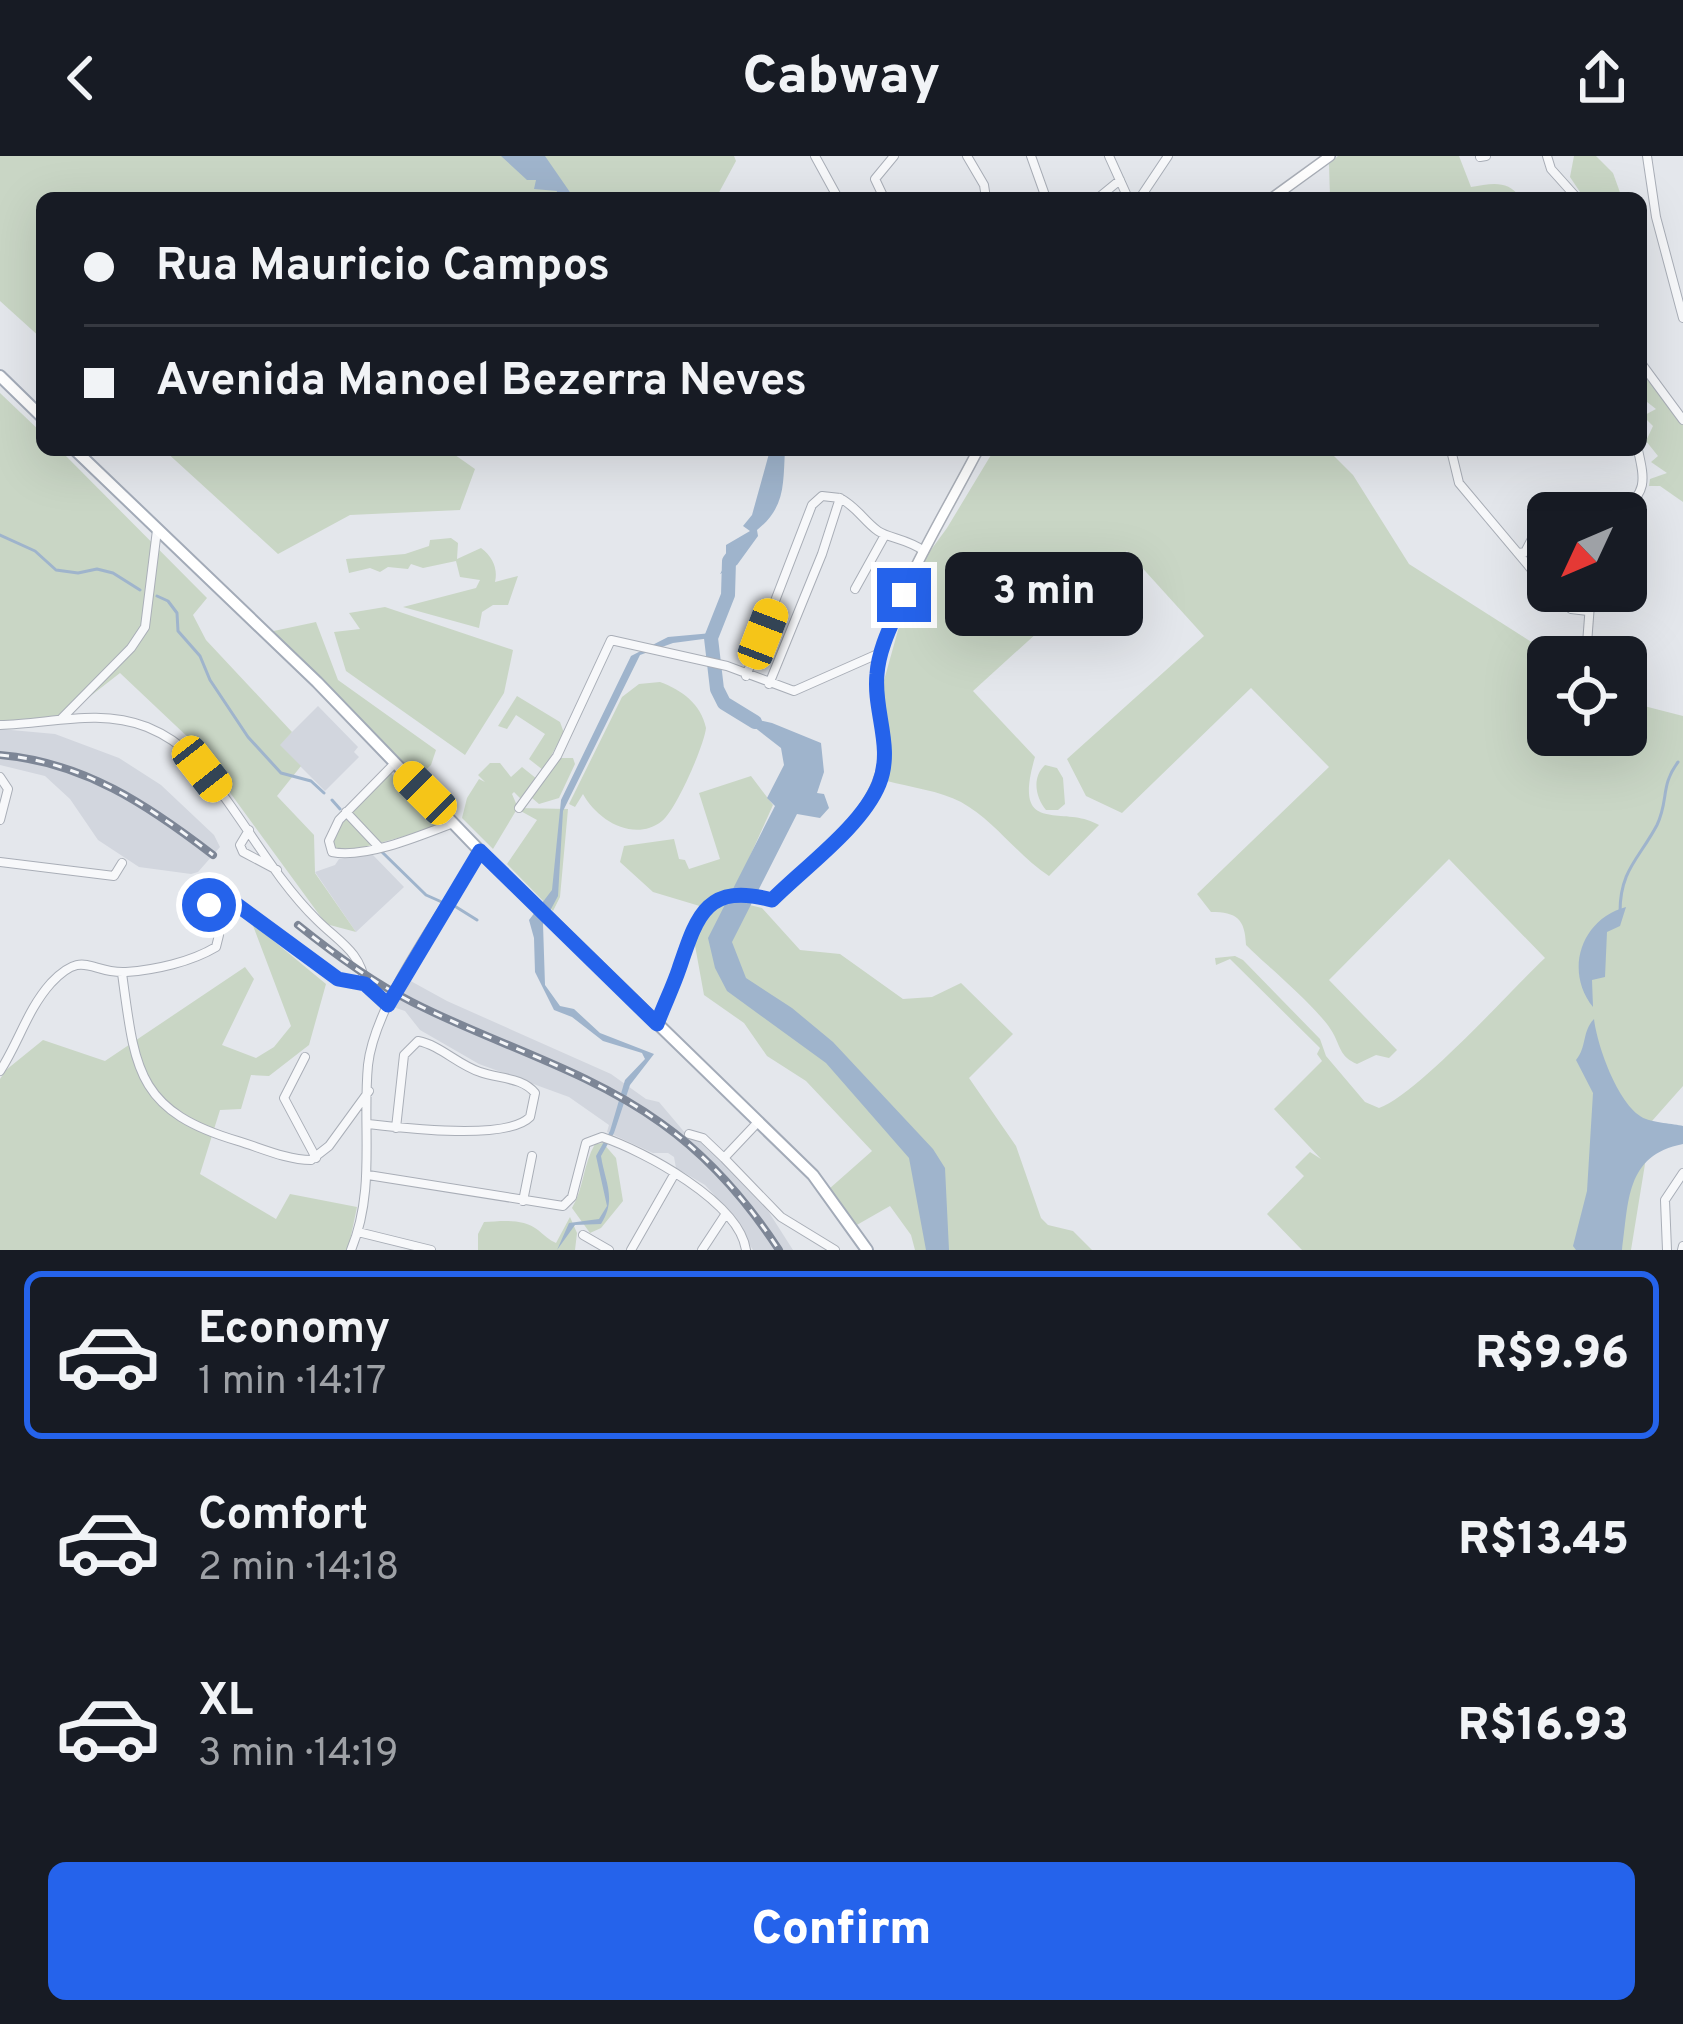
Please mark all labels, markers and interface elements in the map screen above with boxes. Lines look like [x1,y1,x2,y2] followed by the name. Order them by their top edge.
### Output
[743,44,940,113] text: Cabway
[48,45,114,111] icon: back
[1569,45,1635,111] icon: share
[156,239,610,296] text: Rua Mauricio Campos
[156,354,807,411] text: Avenida Manoel Bezerra Neves
[1527,492,1647,612] north arrow
[1527,492,1647,756] map controls
[946,553,1144,637] callout: 3 min
[877,568,931,622] route end
[993,569,1095,618] text: 3 min
[733,594,793,674] car
[1527,636,1647,756] button: locate
[166,730,238,808] car
[387,755,463,831] car
[182,878,236,932] route start
[54,1301,162,1409] icon: car
[198,1302,390,1359] text: Economy
[1475,1327,1629,1384] text: R$9.96
[198,1359,386,1408] text: 1 min · 14:17
[54,1487,162,1595] icon: car
[198,1488,368,1545] text: Comfort
[1458,1513,1629,1570] text: R$13.45
[198,1545,399,1594] text: 2 min · 14:18
[54,1673,162,1781] icon: car
[198,1674,253,1731] text: XL
[1458,1699,1629,1756] text: R$16.93
[198,1731,398,1780] text: 3 min · 14:19
[48,1862,1635,2000] button: Confirm

